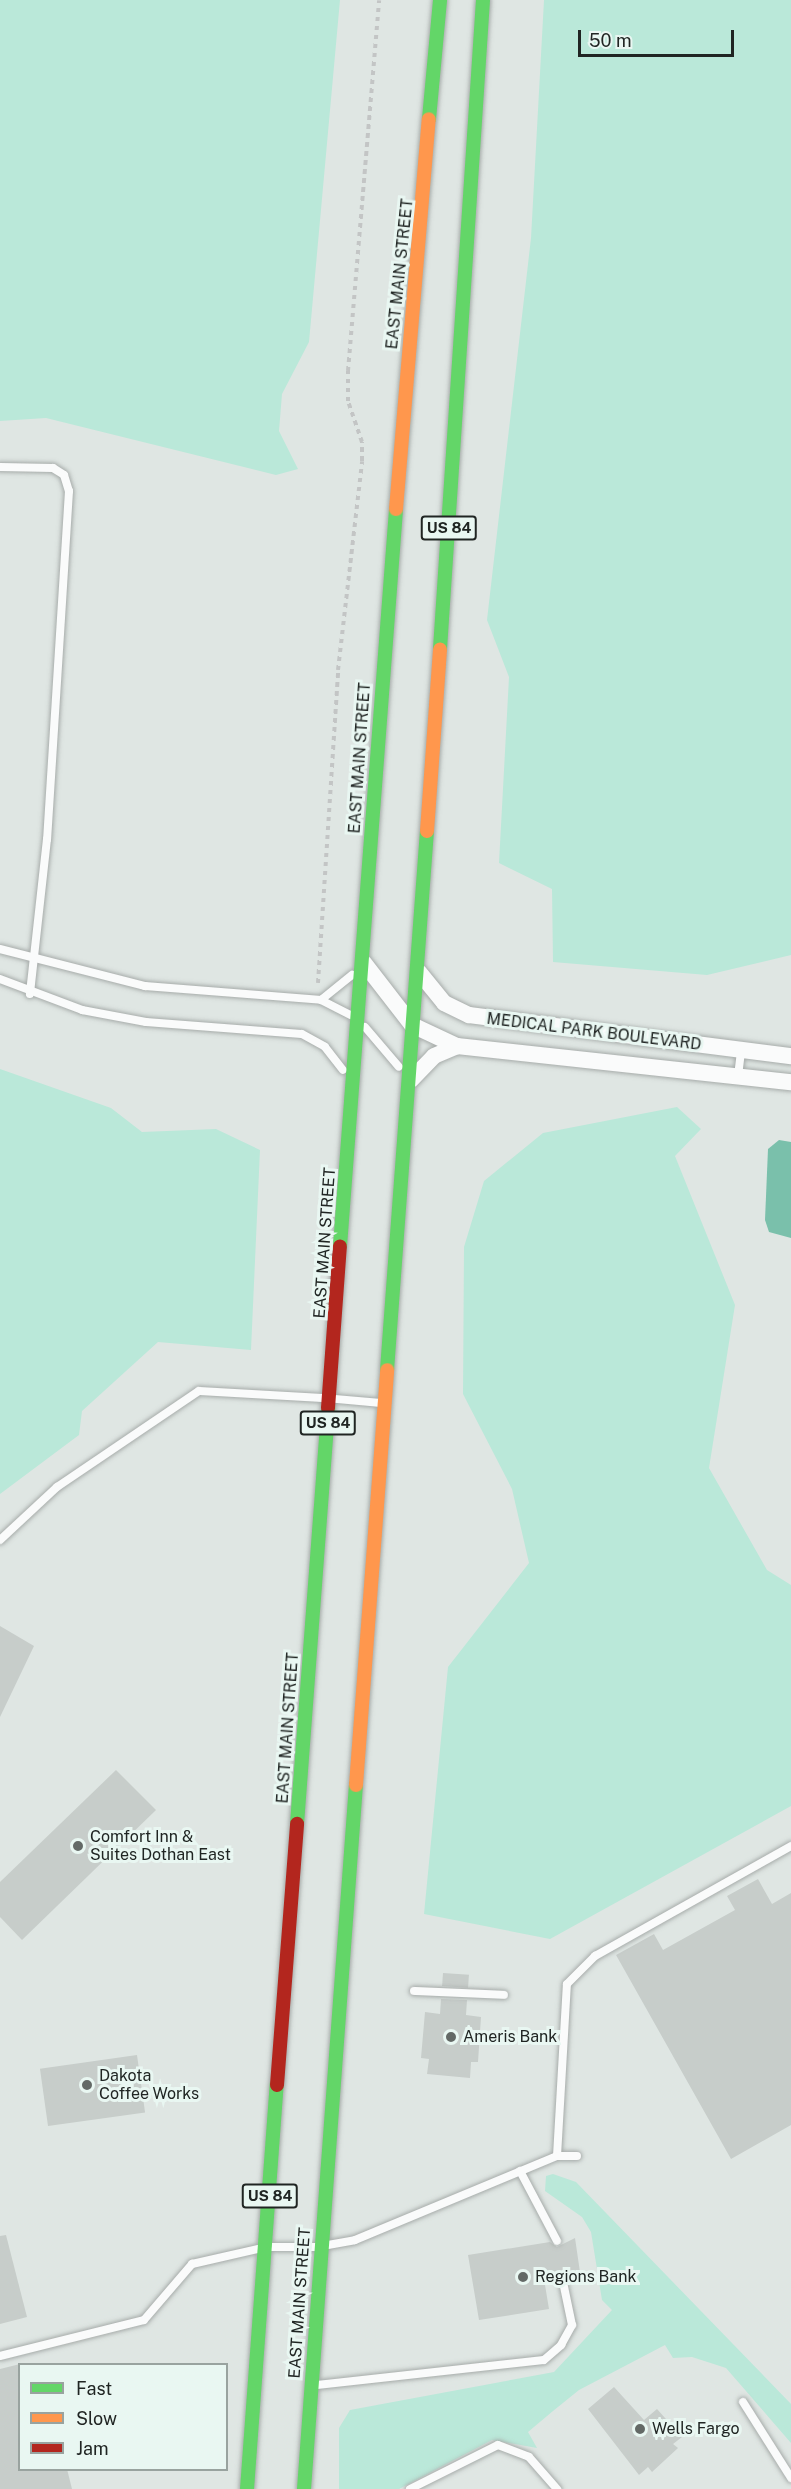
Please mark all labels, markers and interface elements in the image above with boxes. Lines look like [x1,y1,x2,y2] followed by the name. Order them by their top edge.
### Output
[581,18,737,56] scale bar
[589,30,632,51] text: 50 m
[383,198,417,350] street label: EAST MAIN STREET
[420,516,478,540] road number: US 84
[345,682,375,834] street label: EAST MAIN STREET
[486,1009,702,1055] street label: MEDICAL PARK BOULEVARD
[310,1167,340,1319] street label: EAST MAIN STREET
[300,1411,356,1435] road number: US 84
[273,1652,303,1804] street label: EAST MAIN STREET
[90,1827,231,1865] place label: Comfort Inn & Suites Dothan East
[71,1839,85,1853] marker: Comfort Inn & Suites Dothan East
[463,2027,557,2047] place label: Ameris Bank
[444,2030,458,2044] marker: Ameris Bank
[99,2066,200,2104] place label: Dakota Coffee Works
[80,2078,94,2092] marker: Dakota Coffee Works
[242,2184,298,2208] road number: US 84
[285,2227,315,2379] street label: EAST MAIN STREET
[535,2267,636,2287] place label: Regions Bank
[516,2270,530,2284] marker: Regions Bank
[18,2363,228,2471] legend
[76,2378,112,2399] text: Fast
[76,2408,117,2429] text: Slow
[652,2419,740,2439] place label: Wells Fargo
[633,2422,647,2436] marker: Wells Fargo
[76,2438,109,2459] text: Jam

